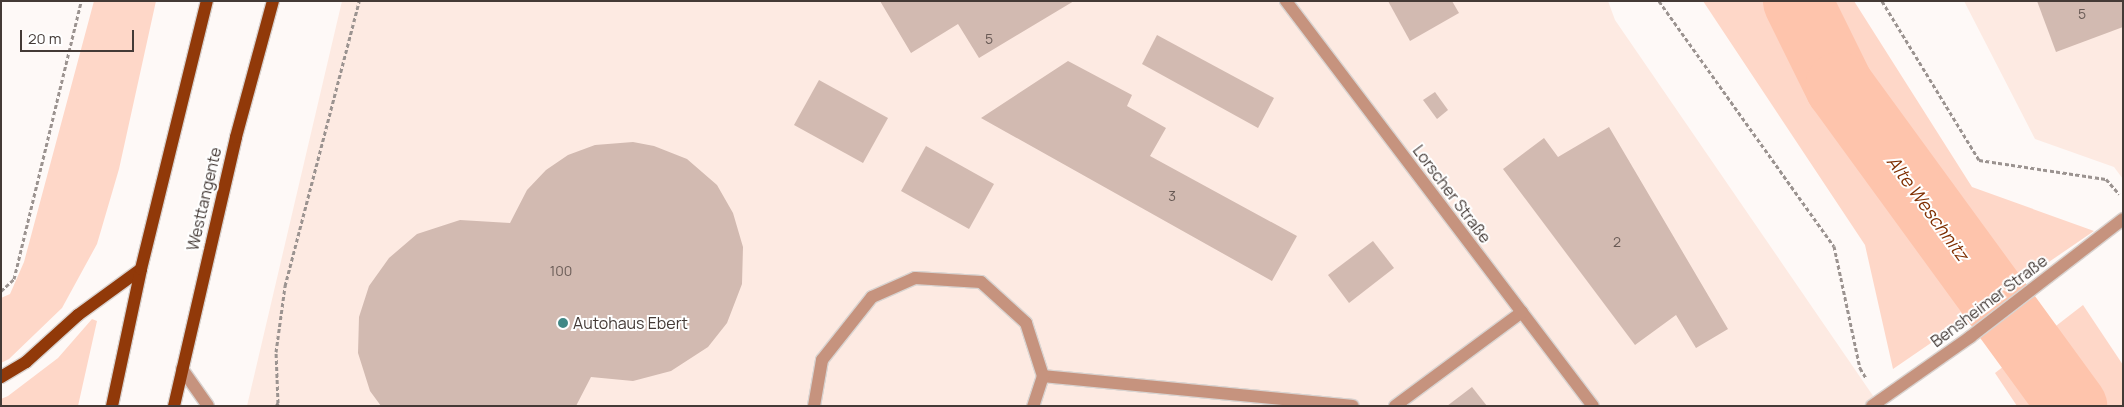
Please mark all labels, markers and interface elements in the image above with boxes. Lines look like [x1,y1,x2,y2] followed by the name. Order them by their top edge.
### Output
[2078,6,2086,22] house number: 5
[22,20,136,52] scale bar
[28,28,61,49] text: 20 m
[985,31,993,47] house number: 5
[1409,141,1495,247] street label: Lorscher Straße
[183,145,225,253] street label: Westtangente
[1883,151,1973,265] water label: Alte Weschnitz
[1168,188,1176,204] house number: 3
[1613,234,1621,250] house number: 2
[1927,251,2051,351] street label: Bensheimer Straße
[550,263,572,279] house number: 100
[573,313,688,333] place label: Autohaus Ebert
[557,317,569,329] marker: Autohaus Ebert

